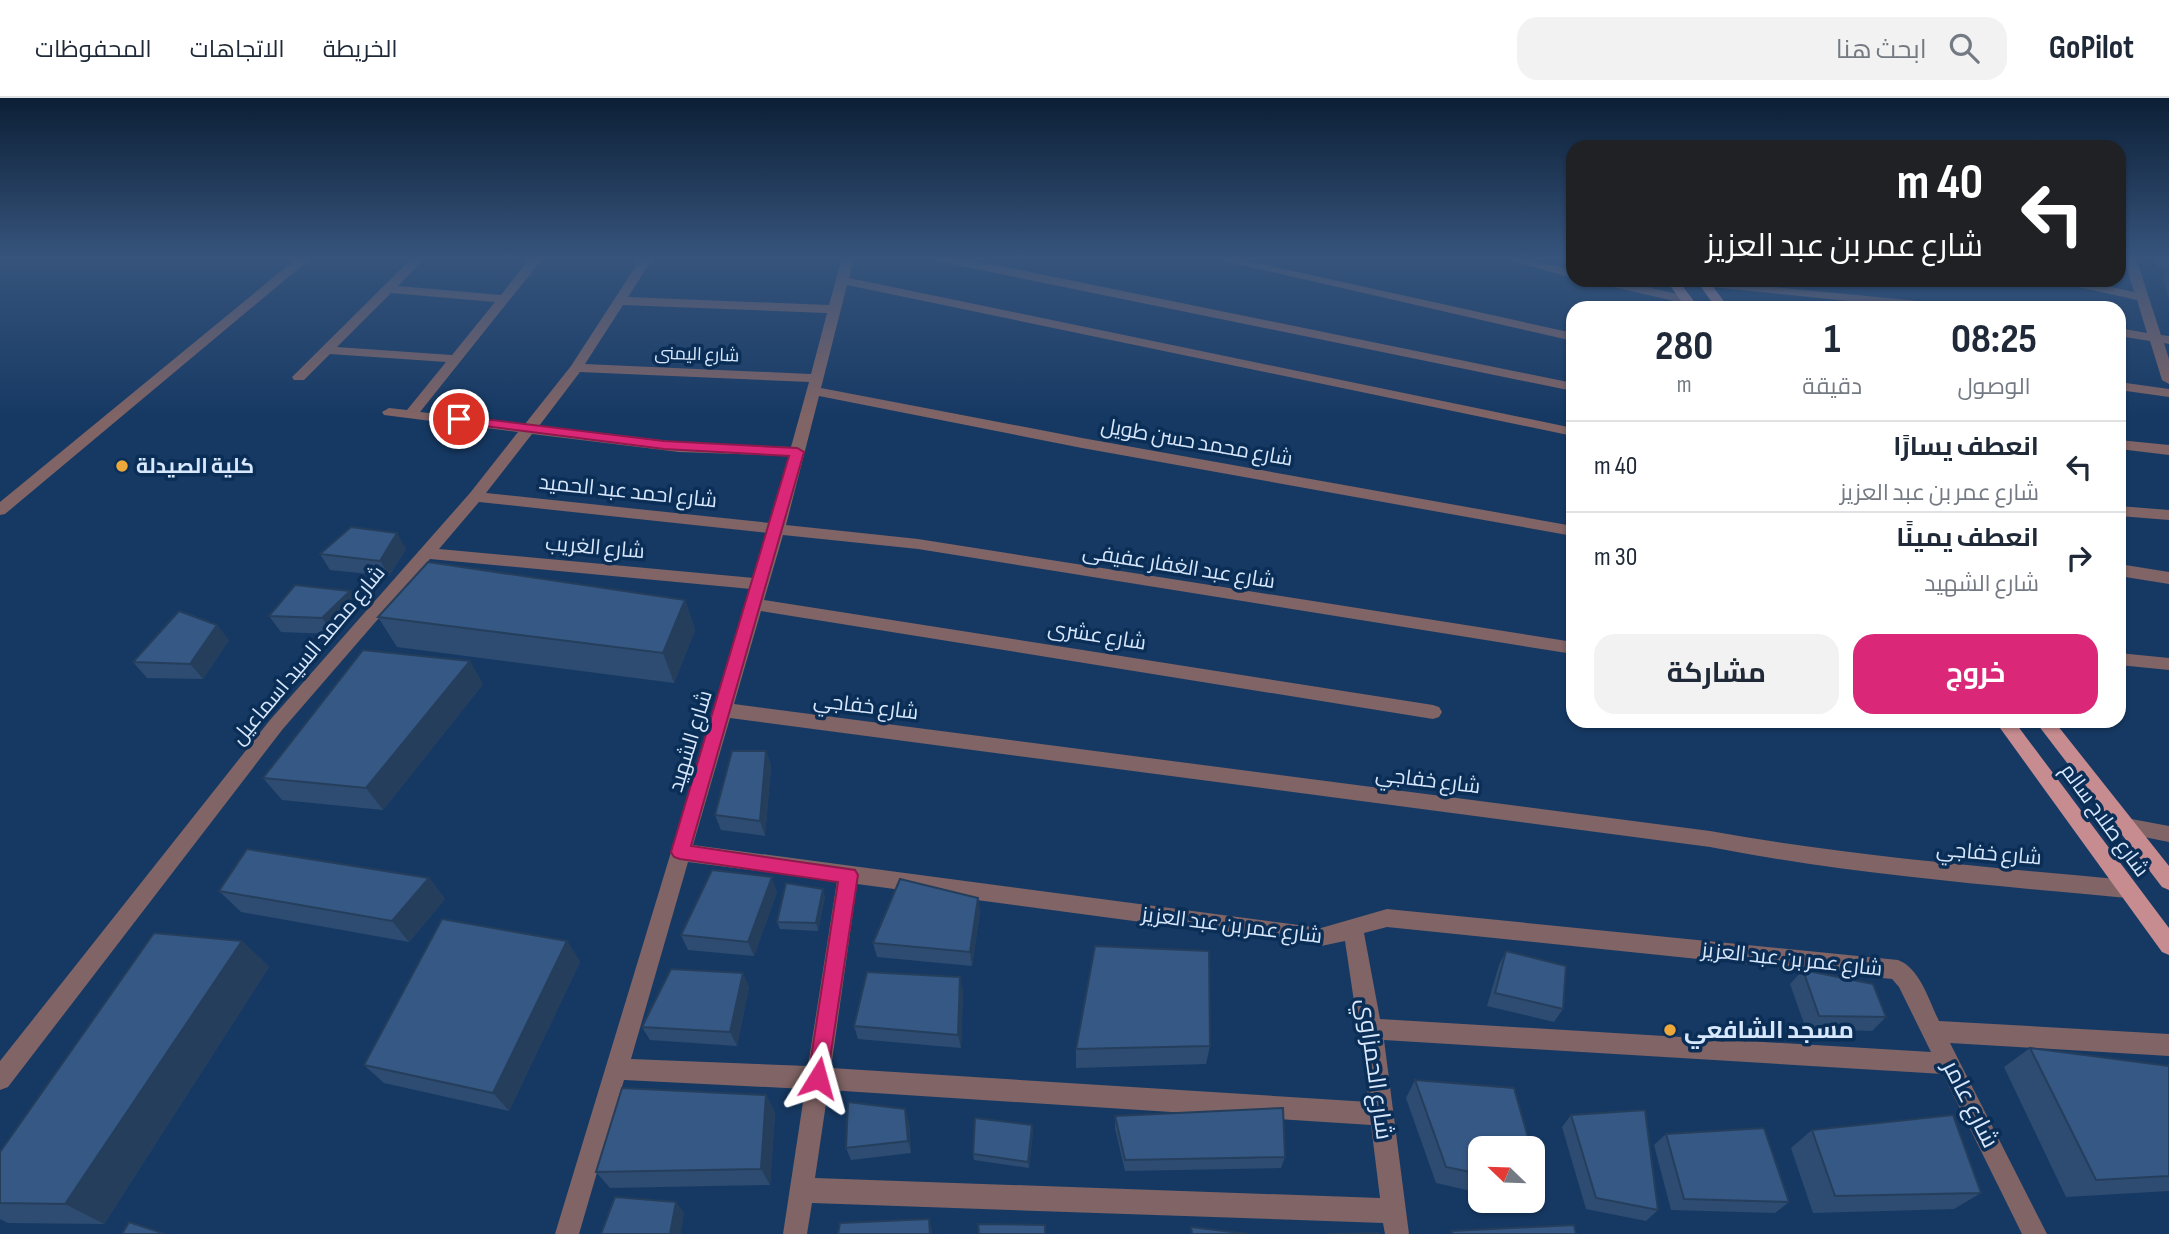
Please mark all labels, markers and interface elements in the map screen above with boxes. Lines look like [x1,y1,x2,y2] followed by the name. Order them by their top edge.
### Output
[1517,17,2007,80] search box
[2049,28,2134,68] text: GoPilot
[1945,29,1983,67] icon: search
[35,35,152,64] text: المحفوظات
[190,35,285,64] text: الاتجاهات
[323,35,398,64] text: الخريطة
[1836,35,1927,66] text: ابحث هنا
[1897,154,1983,213] text: 40 m
[2007,168,2098,259] icon: left
[1706,227,1983,266] text: شارع عمر بن عبد العزيز
[1824,314,1840,365] text: 1
[1951,314,2037,365] text: 08:25
[1655,321,1713,372] text: 280
[654,343,740,367] street label: شارع اليمنى
[1677,371,1692,399] text: m
[1802,373,1862,401] text: دقيقة
[1957,373,2031,401] text: الوصول
[429,389,489,449] pin
[440,400,478,438] icon: arrive
[1099,413,1295,473] street label: شارع محمد حسن طويل
[1893,432,2039,463] text: انعطف يسارًا
[2060,448,2098,486] icon: left
[1594,451,1637,482] text: 40 m
[136,454,254,479] place label: كلية الصيدلة
[114,458,130,474] marker: كلية الصيدلة
[538,470,718,514] street label: شارع احمد عبد الحميد
[1840,479,2039,507] text: شارع عمر بن عبد العزيز
[1896,523,2039,554] text: انعطف يمينًا
[544,531,646,565] street label: شارع الغريب
[1081,539,1277,595] street label: شارع عبد الغفار عفيفى
[2060,539,2098,577] icon: right
[1594,542,1637,573] text: 30 m
[226,561,391,750] street label: شارع محمد السيد اسماعيل
[1924,570,2039,598] text: شارع الشهيد
[1046,615,1148,657] street label: شارع عشرى
[1594,634,1839,714] button: مشاركة
[1853,634,2098,714] button: خروج
[663,687,719,795] street label: شارع الشهيد
[812,688,920,728] street label: شارع خفاجي
[2054,759,2154,882] street label: شارع صلاح سالم
[1374,762,1482,802] street label: شارع خفاجي
[1935,836,2043,874] street label: شارع خفاجي
[1139,902,1324,950] street label: شارع عمر بن عبد العزيز
[1699,937,1884,982] street label: شارع عمر بن عبد العزيز
[1347,997,1399,1142] street label: شارع الحمزاوي
[1684,1016,1854,1049] place label: مسجد الشافعي
[1662,1022,1678,1038] marker: مسجد الشافعي
[781,1041,855,1115] position arrow
[1934,1054,2005,1153] street label: شارع عامر
[1468,1136,1545,1213] north arrow
[1468,1136,1545,1213] map controls

